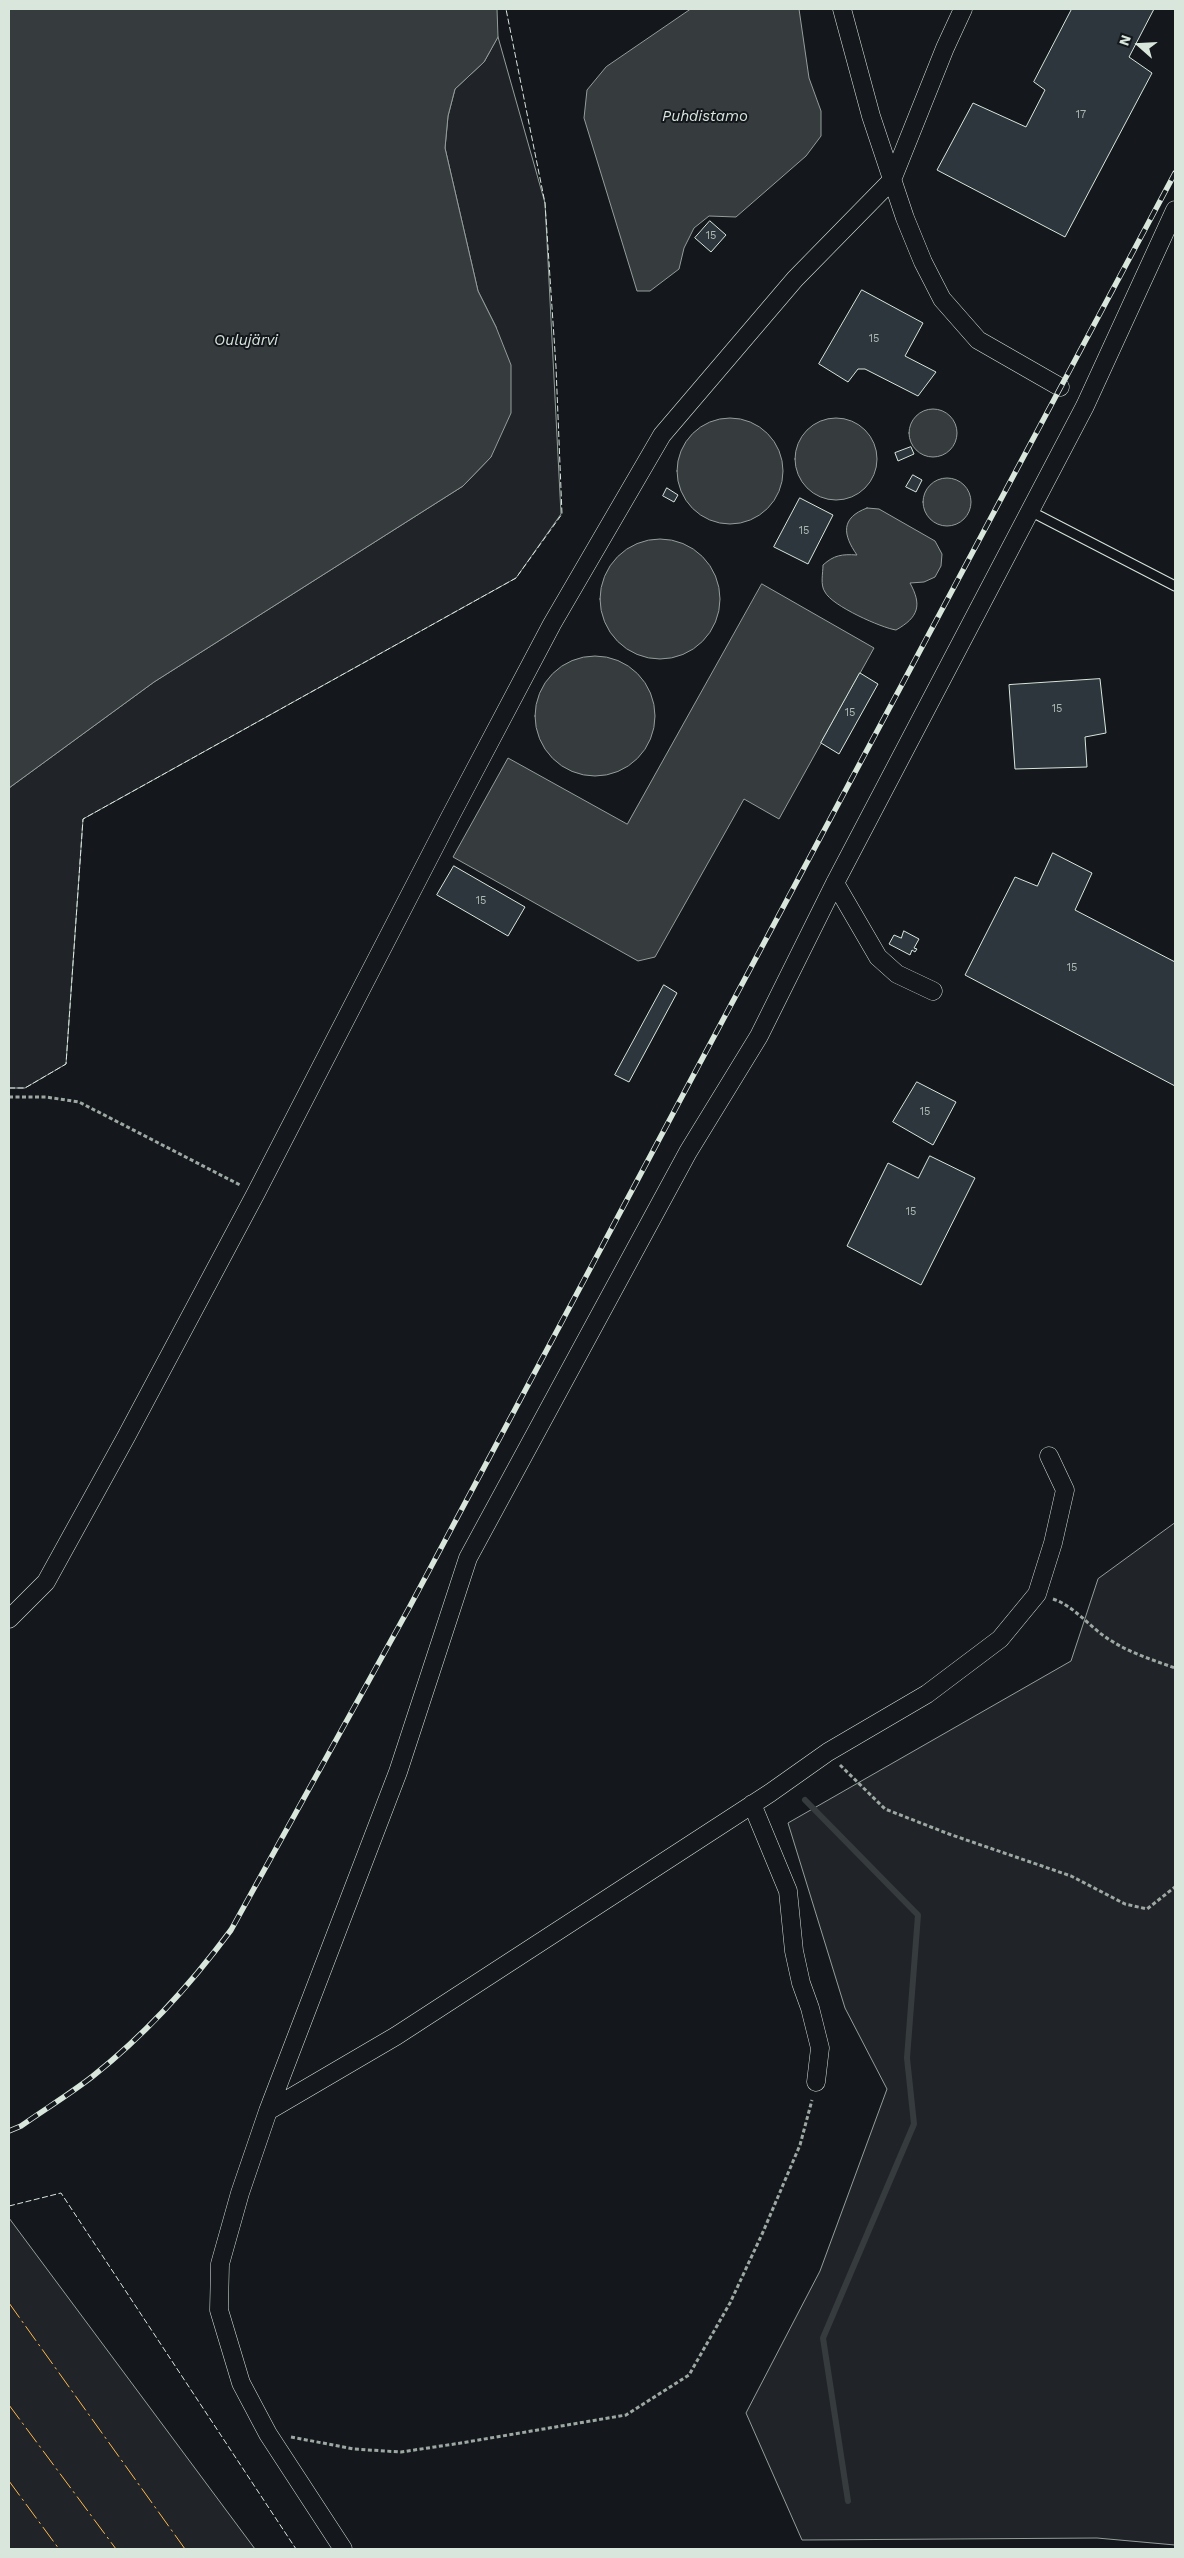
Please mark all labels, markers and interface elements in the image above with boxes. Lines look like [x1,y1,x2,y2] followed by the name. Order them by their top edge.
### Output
[1114,20,1164,70] north arrow
[1116,33,1134,48] text: N
[662,108,748,126] water label: Puhdistamo
[1076,108,1086,122] house number: 17
[706,229,716,243] house number: 15
[214,332,278,350] water label: Oulujärvi
[869,332,879,346] house number: 15
[799,524,809,538] house number: 15
[1052,702,1062,716] house number: 15
[845,706,855,720] house number: 15
[476,894,486,908] house number: 15
[1067,961,1077,975] house number: 15
[920,1105,930,1119] house number: 15
[906,1205,916,1219] house number: 15

